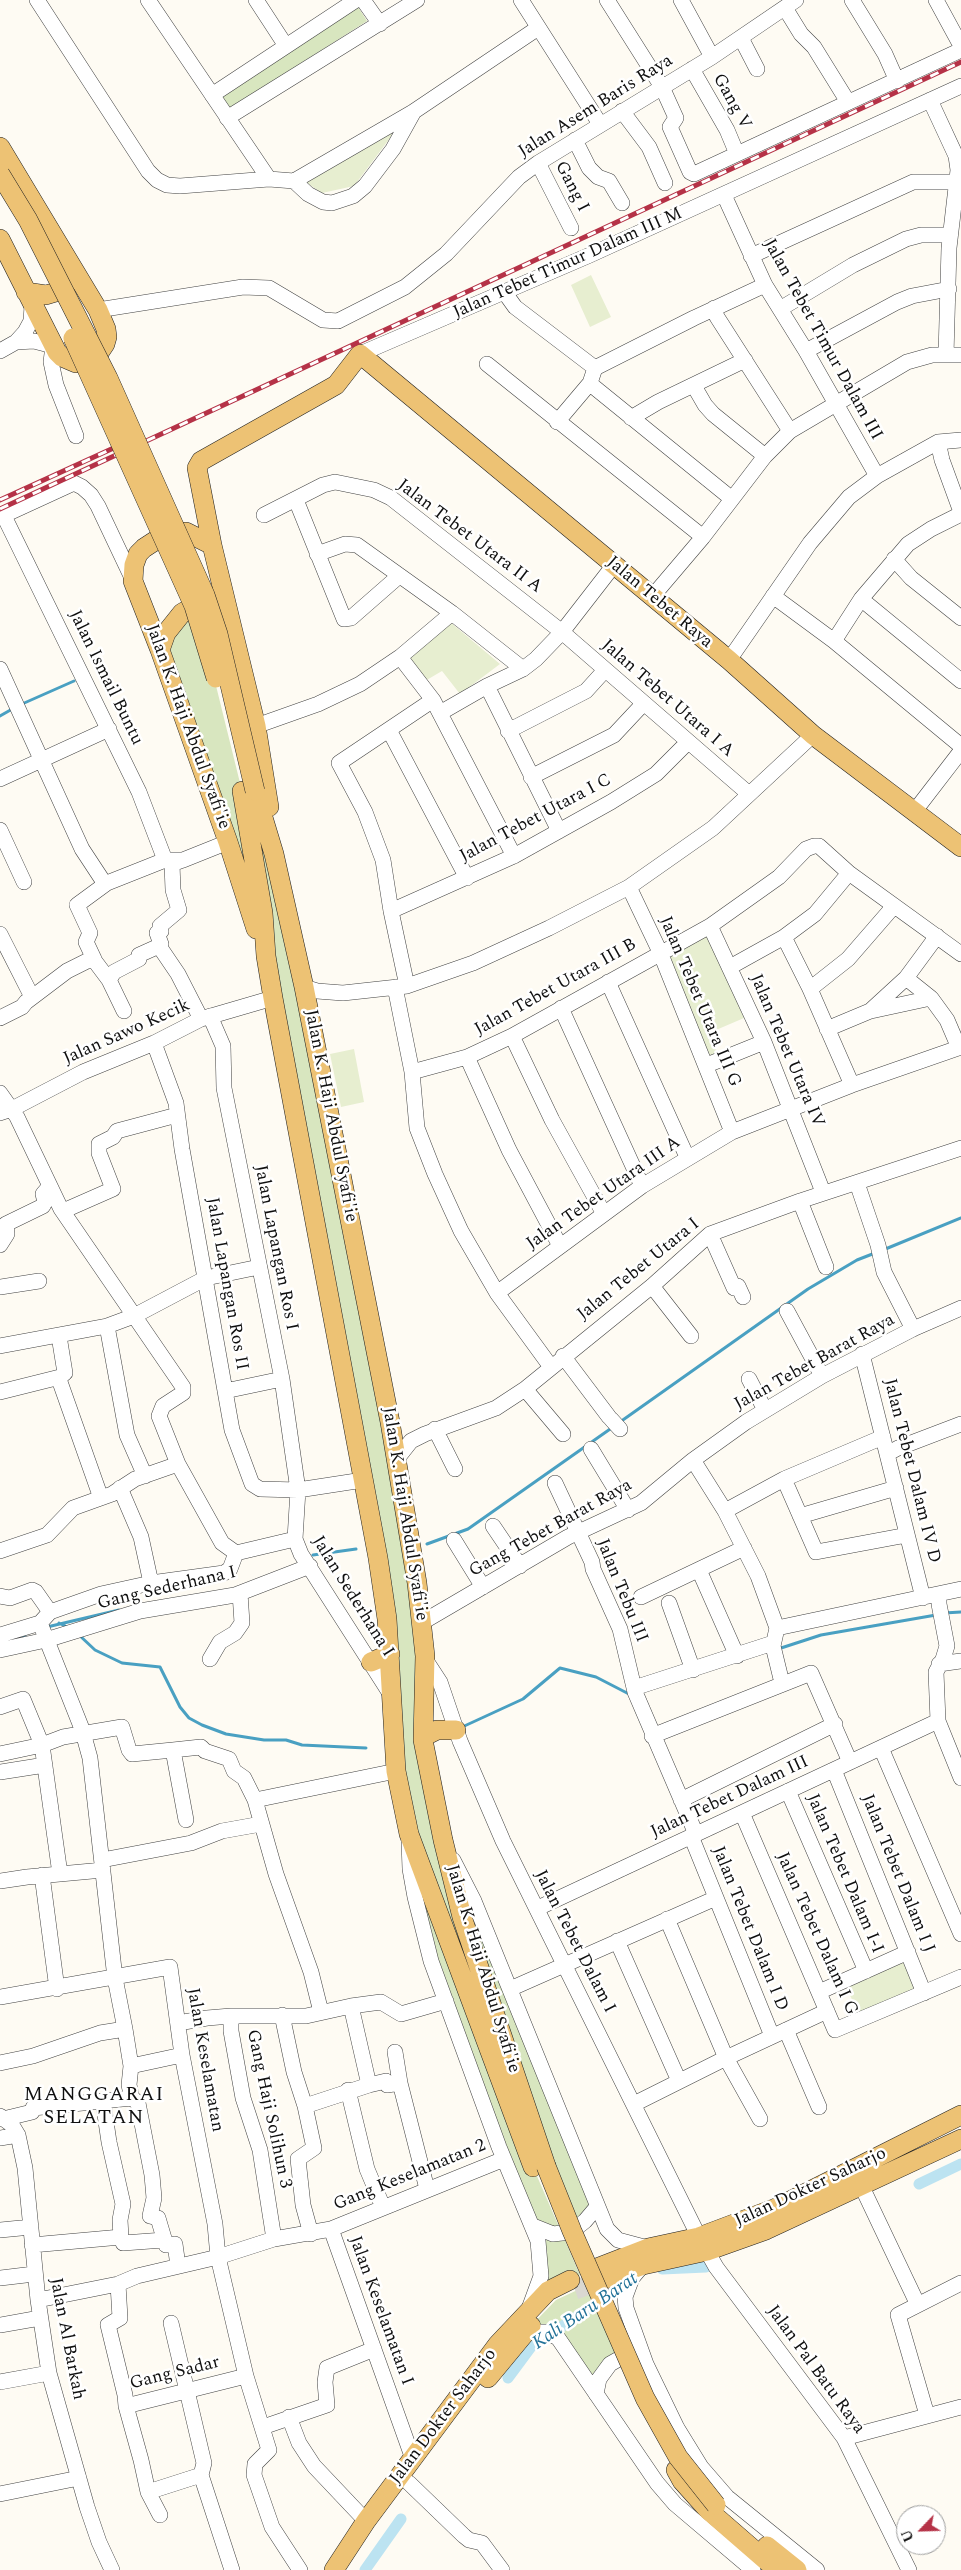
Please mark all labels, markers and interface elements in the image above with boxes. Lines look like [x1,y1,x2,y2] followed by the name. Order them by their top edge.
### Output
[515,51,677,163] street label: Jalan Asem Baris Raya
[707,70,755,134] street label: Gang V
[549,158,593,216] street label: Gang I
[450,204,686,324] street label: Jalan Tebet Timur Dalam III M
[758,236,886,444] street label: Jalan Tebet Timur Dalam III
[392,475,546,599] street label: Jalan Tebet Utara II A
[601,552,717,654] street label: Jalan Tebet Raya
[63,607,147,749] street label: Jalan Ismail Buntu
[140,622,234,832] street label: Jalan K. Haji Abdul Syafi'ie
[596,635,738,763] street label: Jalan Tebet Utara I A
[456,770,616,868] street label: Jalan Tebet Utara I C
[653,913,745,1091] street label: Jalan Tebet Utara III G
[471,935,641,1041] street label: Jalan Tebet Utara III B
[744,971,828,1131] street label: Jalan Tebet Utara IV
[60,995,194,1071] street label: Jalan Sawo Kecik
[299,1008,361,1224] street label: Jalan K. Haji Abdul Syafi'ie
[523,1133,685,1255] street label: Jalan Tebet Utara III A
[248,1163,302,1333] street label: Jalan Lapangan Ros I
[200,1196,252,1372] street label: Jalan Lapangan Ros II
[573,1214,705,1326] street label: Jalan Tebet Utara I
[731,1310,899,1416] street label: Jalan Tebet Barat Raya
[878,1376,944,1566] street label: Jalan Tebet Dalam IV D
[376,1405,432,1623] street label: Jalan K. Haji Abdul Syafi'ie
[466,1475,636,1583] street label: Gang Tebet Barat Raya
[306,1532,398,1662] street label: Jalan Sederhana I
[590,1536,652,1646] street label: Jalan Tebu III
[95,1563,239,1615] street label: Gang Sederhana I
[648,1752,812,1844] street label: Jalan Tebet Dalam III
[801,1791,887,1957] street label: Jalan Tebet Dalam I-I
[855,1791,939,1957] street label: Jalan Tebet Dalam I J
[706,1843,792,2015] street label: Jalan Tebet Dalam I D
[770,1849,862,2019] street label: Jalan Tebet Dalam I G
[440,1862,524,2076] street label: Jalan K. Haji Abdul Syafi'ie
[529,1867,619,2017] street label: Jalan Tebet Dalam I
[181,1986,227,2134] street label: Jalan Keselamatan
[241,2028,295,2190] street label: Gang Haji Solihun 3
[23,2084,165,2131] district label: MANGGARAI SELATAN
[331,2136,489,2216] street label: Gang Keselamatan 2
[732,2143,890,2233] street label: Jalan Dokter Saharjo
[343,2233,417,2389] street label: Jalan Keselamatan I
[529,2268,643,2356] water label: Kali Baru Barat
[44,2276,88,2402] street label: Jalan Al Barkah
[761,2301,869,2439] street label: Jalan Pal Batu Raya
[386,2345,502,2489] street label: Jalan Dokter Saharjo
[128,2352,222,2396] street label: Gang Sadar
[896,2505,946,2555] north arrow
[896,2526,920,2546] text: U

